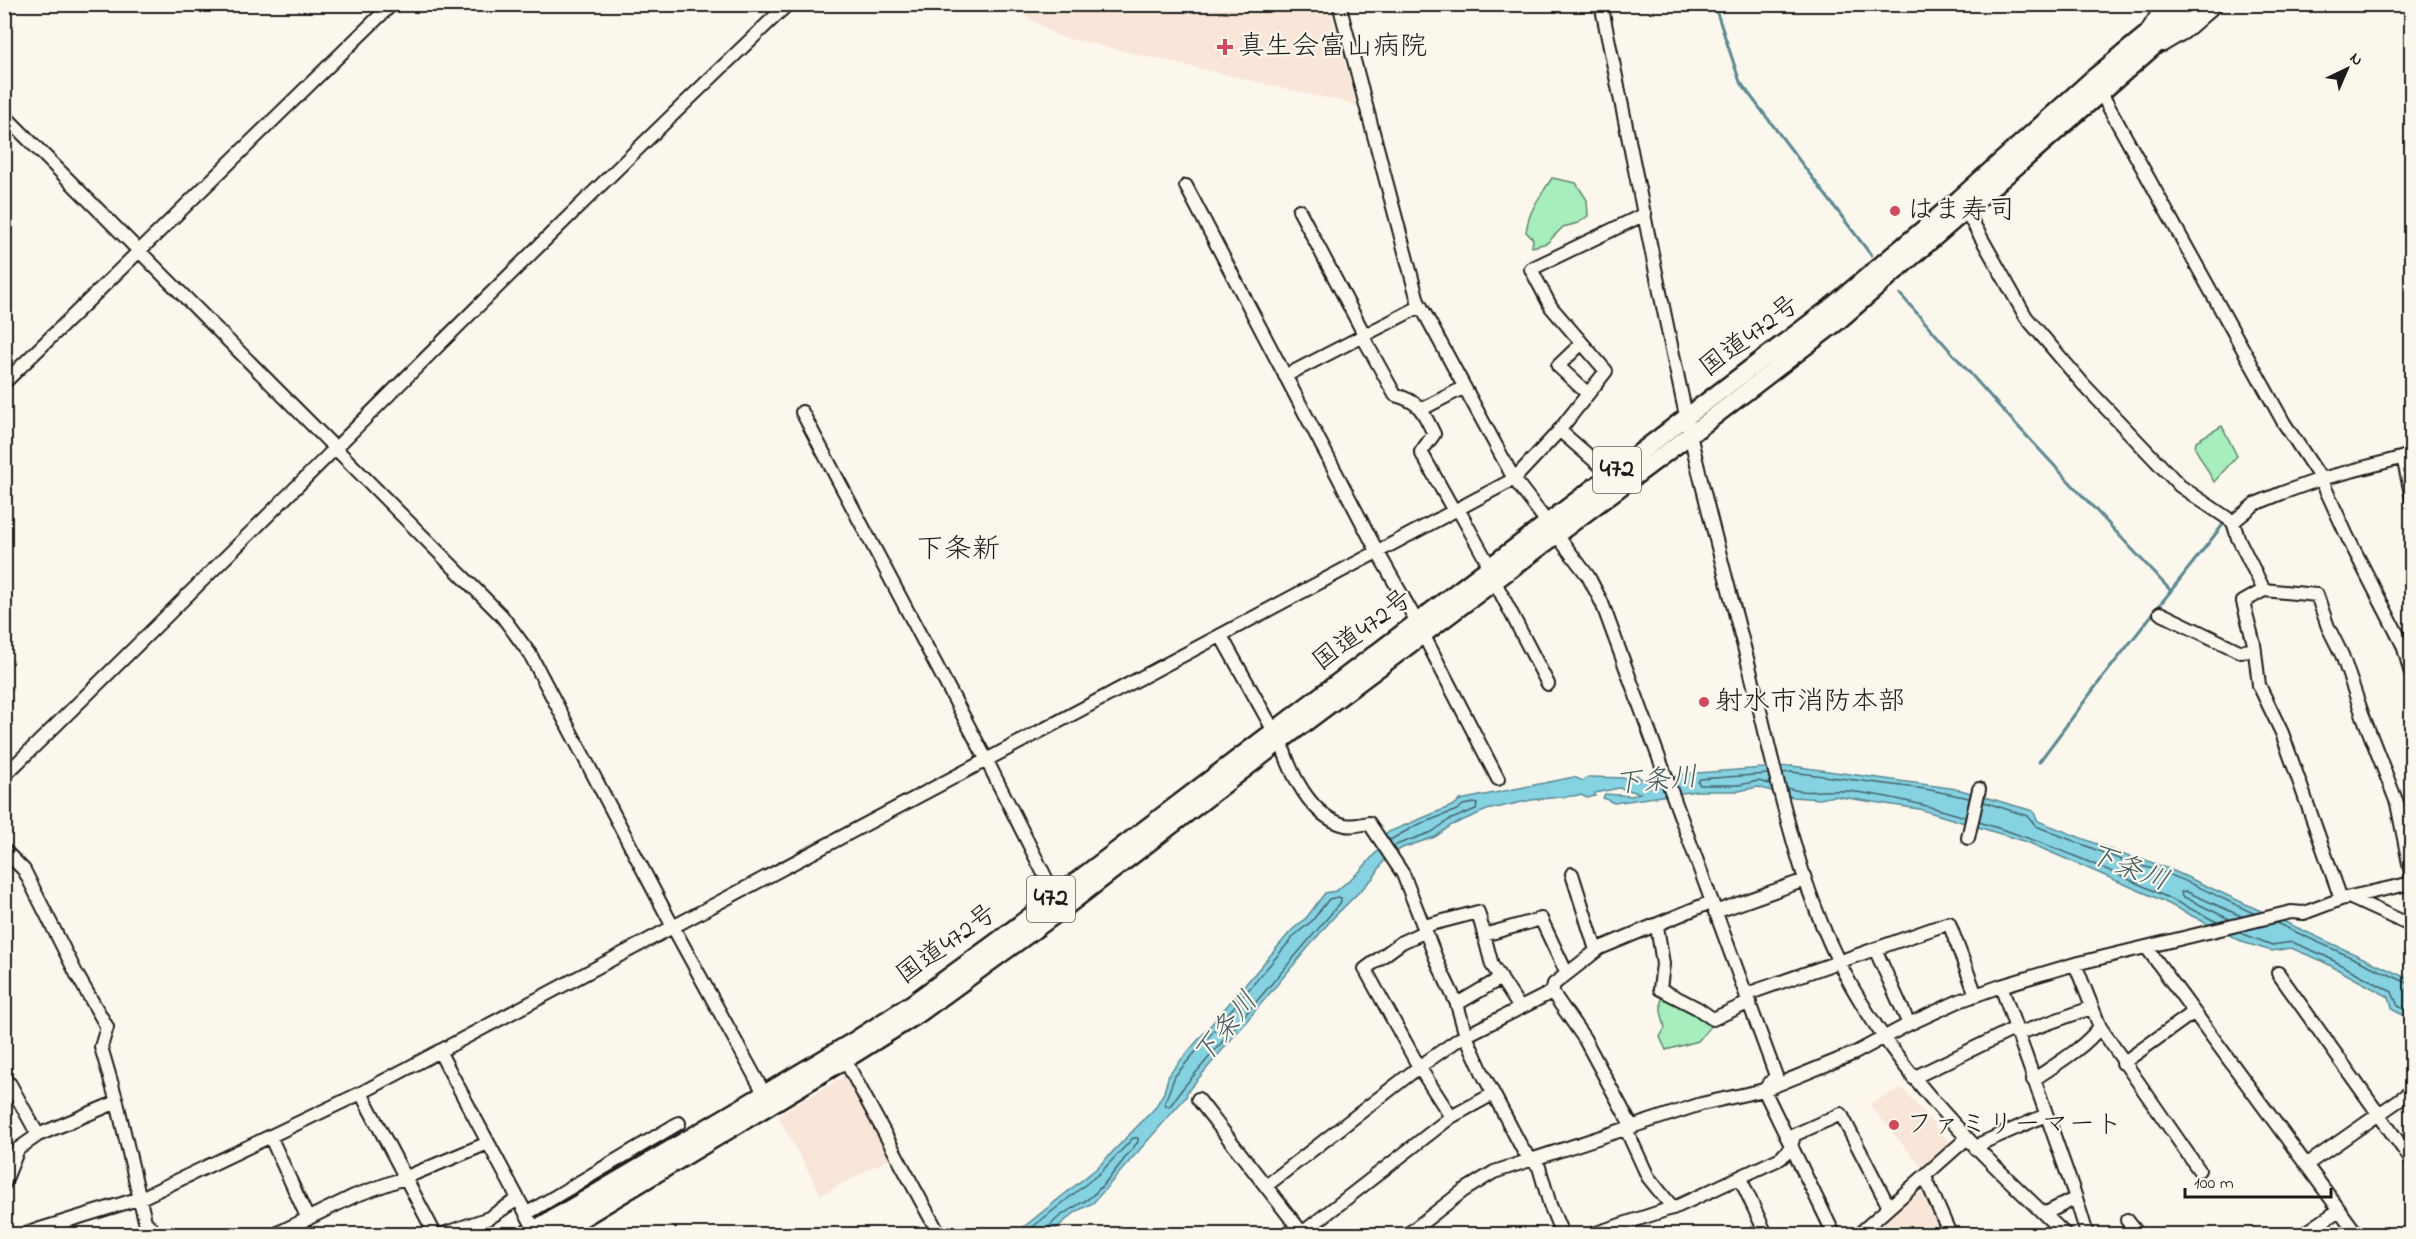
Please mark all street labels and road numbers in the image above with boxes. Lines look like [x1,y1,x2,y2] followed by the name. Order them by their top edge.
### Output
[1692,286,1808,388] street label: 国道472号
[1593,447,1641,493] road number: 472
[1305,580,1421,682] street label: 国道472号
[1027,876,1075,922] road number: 472
[888,895,1006,995] street label: 国道472号

